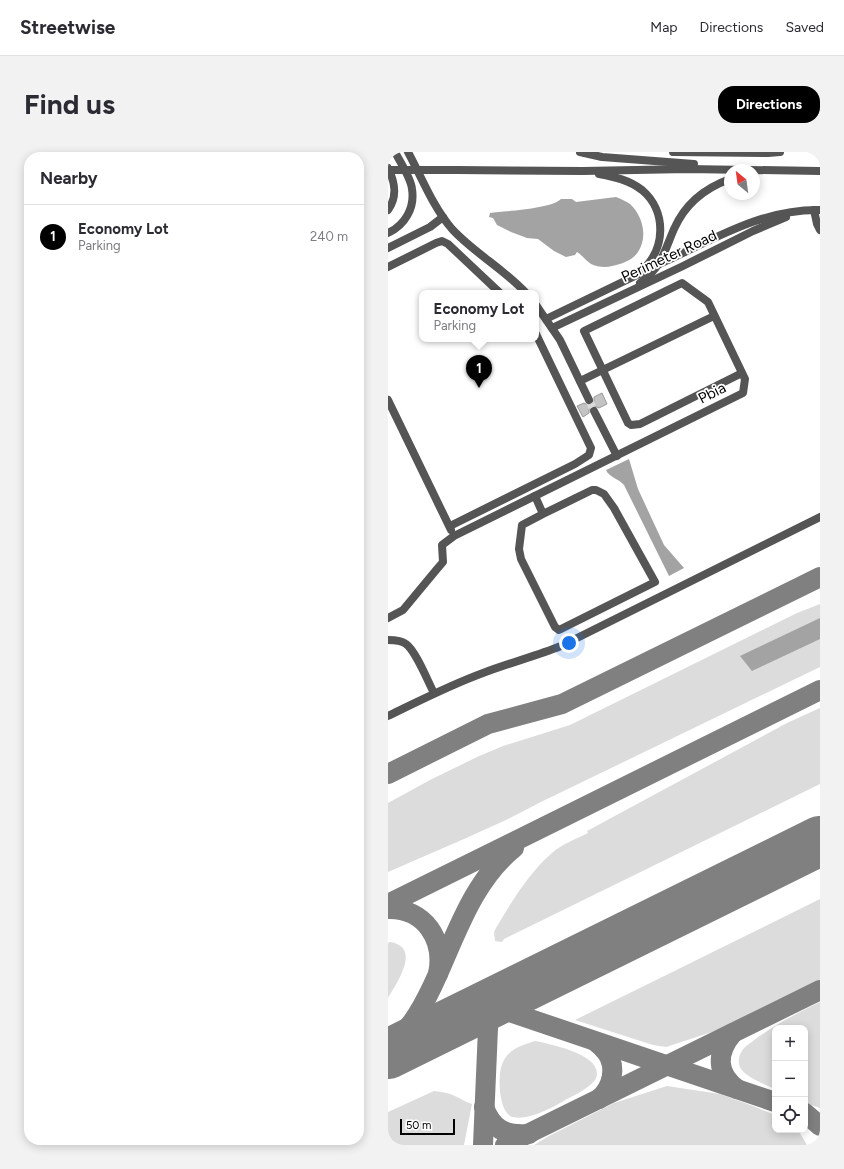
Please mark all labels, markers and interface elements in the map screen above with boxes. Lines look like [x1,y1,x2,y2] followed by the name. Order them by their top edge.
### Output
[20,16,115,39] text: Streetwise
[650,19,678,36] text: Map
[700,19,763,36] text: Directions
[785,19,824,36] text: Saved
[718,86,820,123] button: Directions
[24,87,115,121] text: Find us
[724,164,760,200] north arrow
[40,168,98,188] text: Nearby
[78,220,169,238] text: Economy Lot
[618,226,720,286] street label: Perimeter Road
[50,229,56,244] text: 1
[310,229,348,244] text: 240 m
[78,238,121,253] text: Parking
[419,290,539,342] popup
[434,300,524,318] text: Economy Lot
[434,318,476,333] text: Parking
[466,355,492,388] pin: 1
[695,378,729,408] street label: Pbia
[559,633,579,653] your location
[772,1025,808,1133] map controls
[772,1025,808,1061] button: +
[772,1061,808,1097] button: −
[772,1097,808,1133] button: locate
[400,1117,455,1136] scale bar
[406,1119,431,1132] text: 50 m

